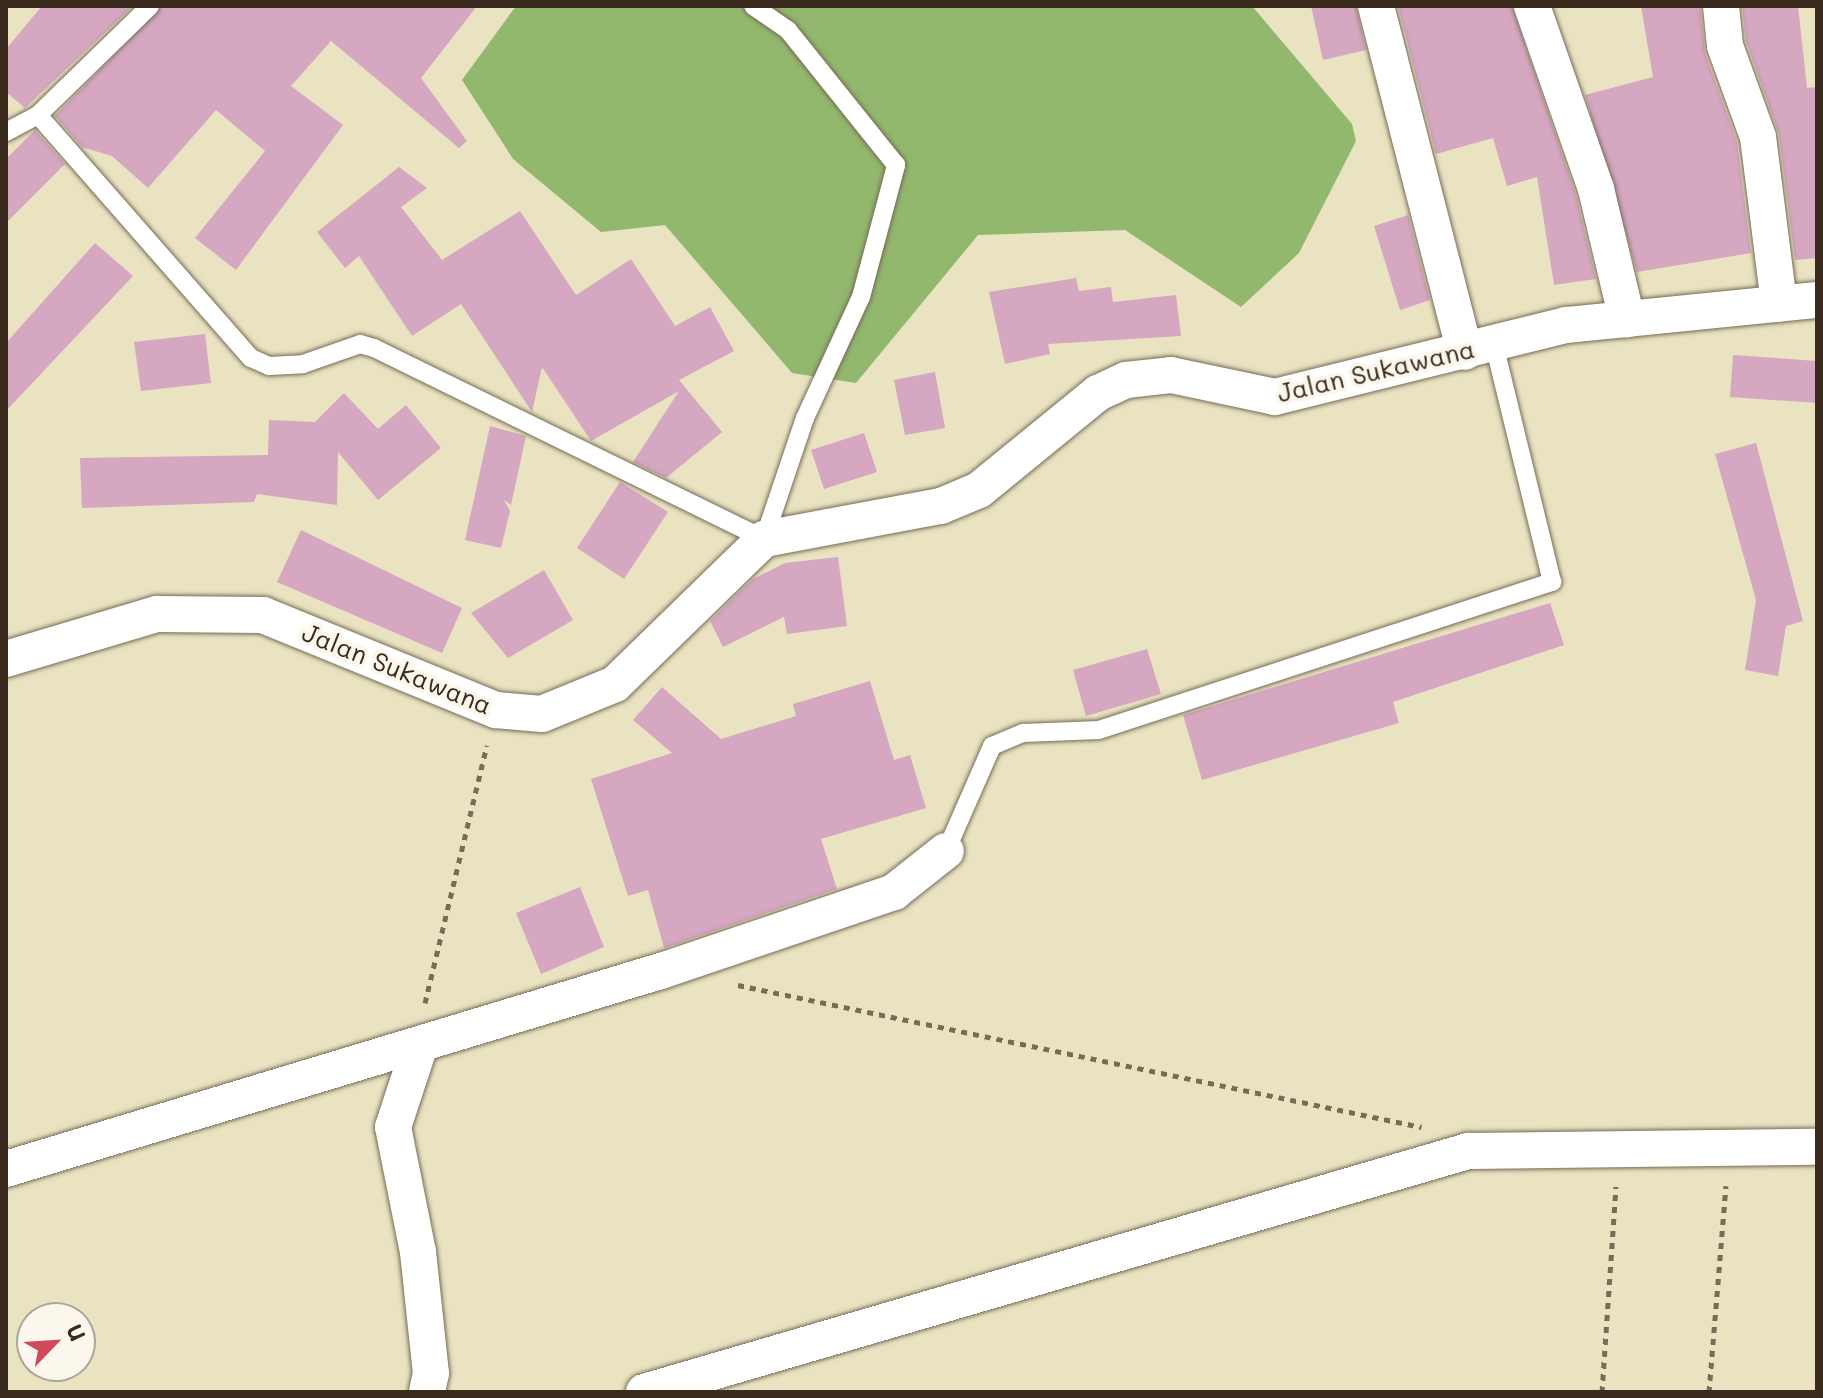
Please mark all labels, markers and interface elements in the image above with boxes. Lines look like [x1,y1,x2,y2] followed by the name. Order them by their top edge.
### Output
[1274,333,1478,409] street label: Jalan Sukawana
[298,617,496,721] street label: Jalan Sukawana
[16,1302,96,1382] north arrow
[60,1319,93,1346] text: U

